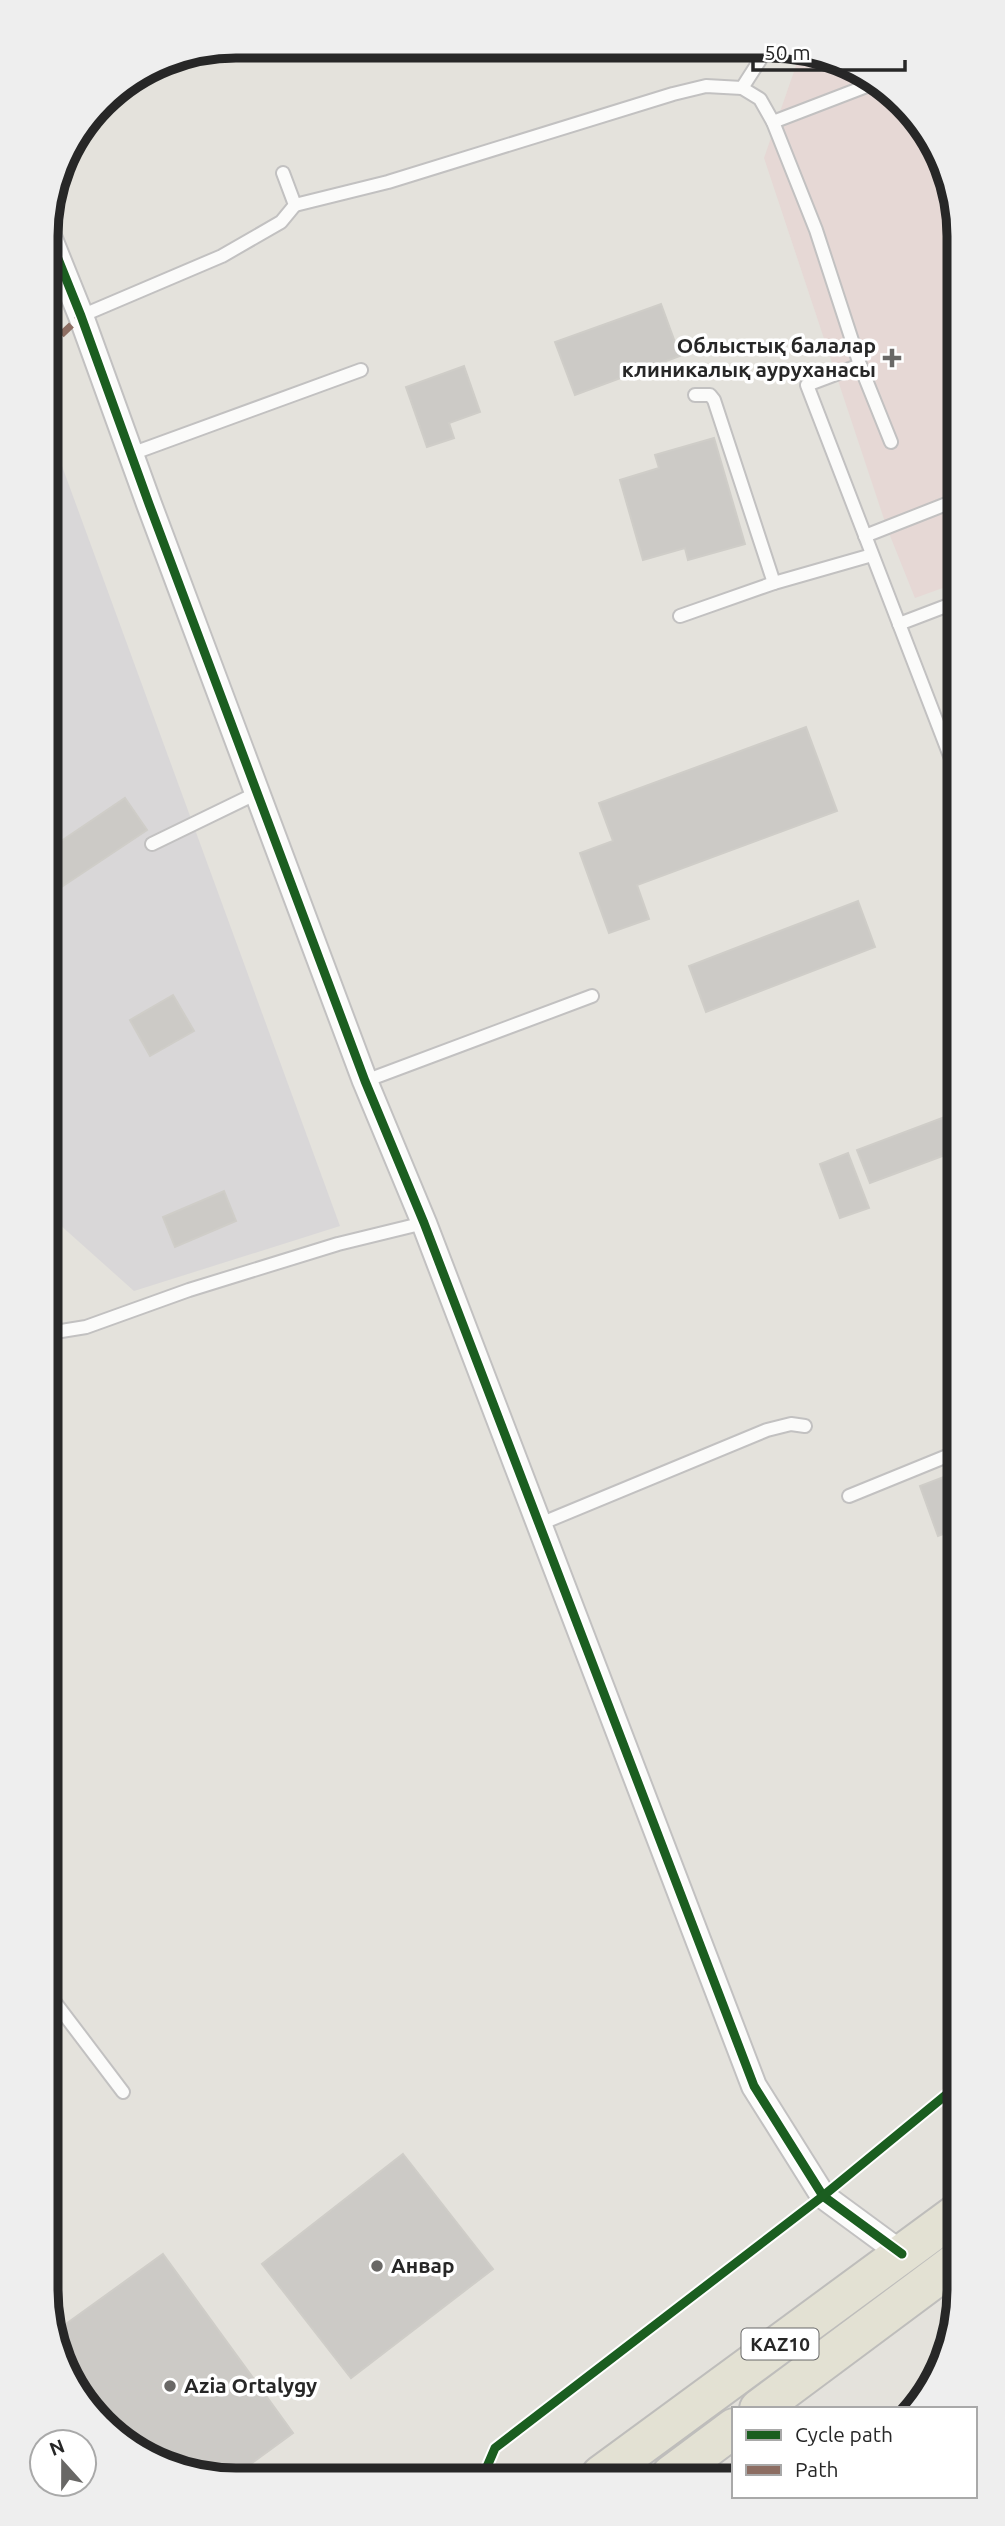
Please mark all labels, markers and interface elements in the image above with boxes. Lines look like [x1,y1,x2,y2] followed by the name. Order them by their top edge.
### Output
[753,28,905,72] scale bar
[764,40,811,64] text: 50 m
[622,333,876,381] place label: Облыстық балалар клиникалық ауруханасы
[882,348,902,368] marker: Облыстық балалар клиникалық ауруханасы
[391,2253,454,2277] place label: Анвар
[369,2258,385,2274] marker: Анвар
[742,2328,818,2360] road number: KAZ10
[184,2373,317,2397] place label: Azia Ortalygy
[162,2378,178,2394] marker: Azia Ortalygy
[732,2407,977,2498] legend
[795,2422,893,2446] text: Cycle path
[28,2428,98,2498] north arrow
[46,2434,67,2460] text: N
[795,2457,838,2481] text: Path

